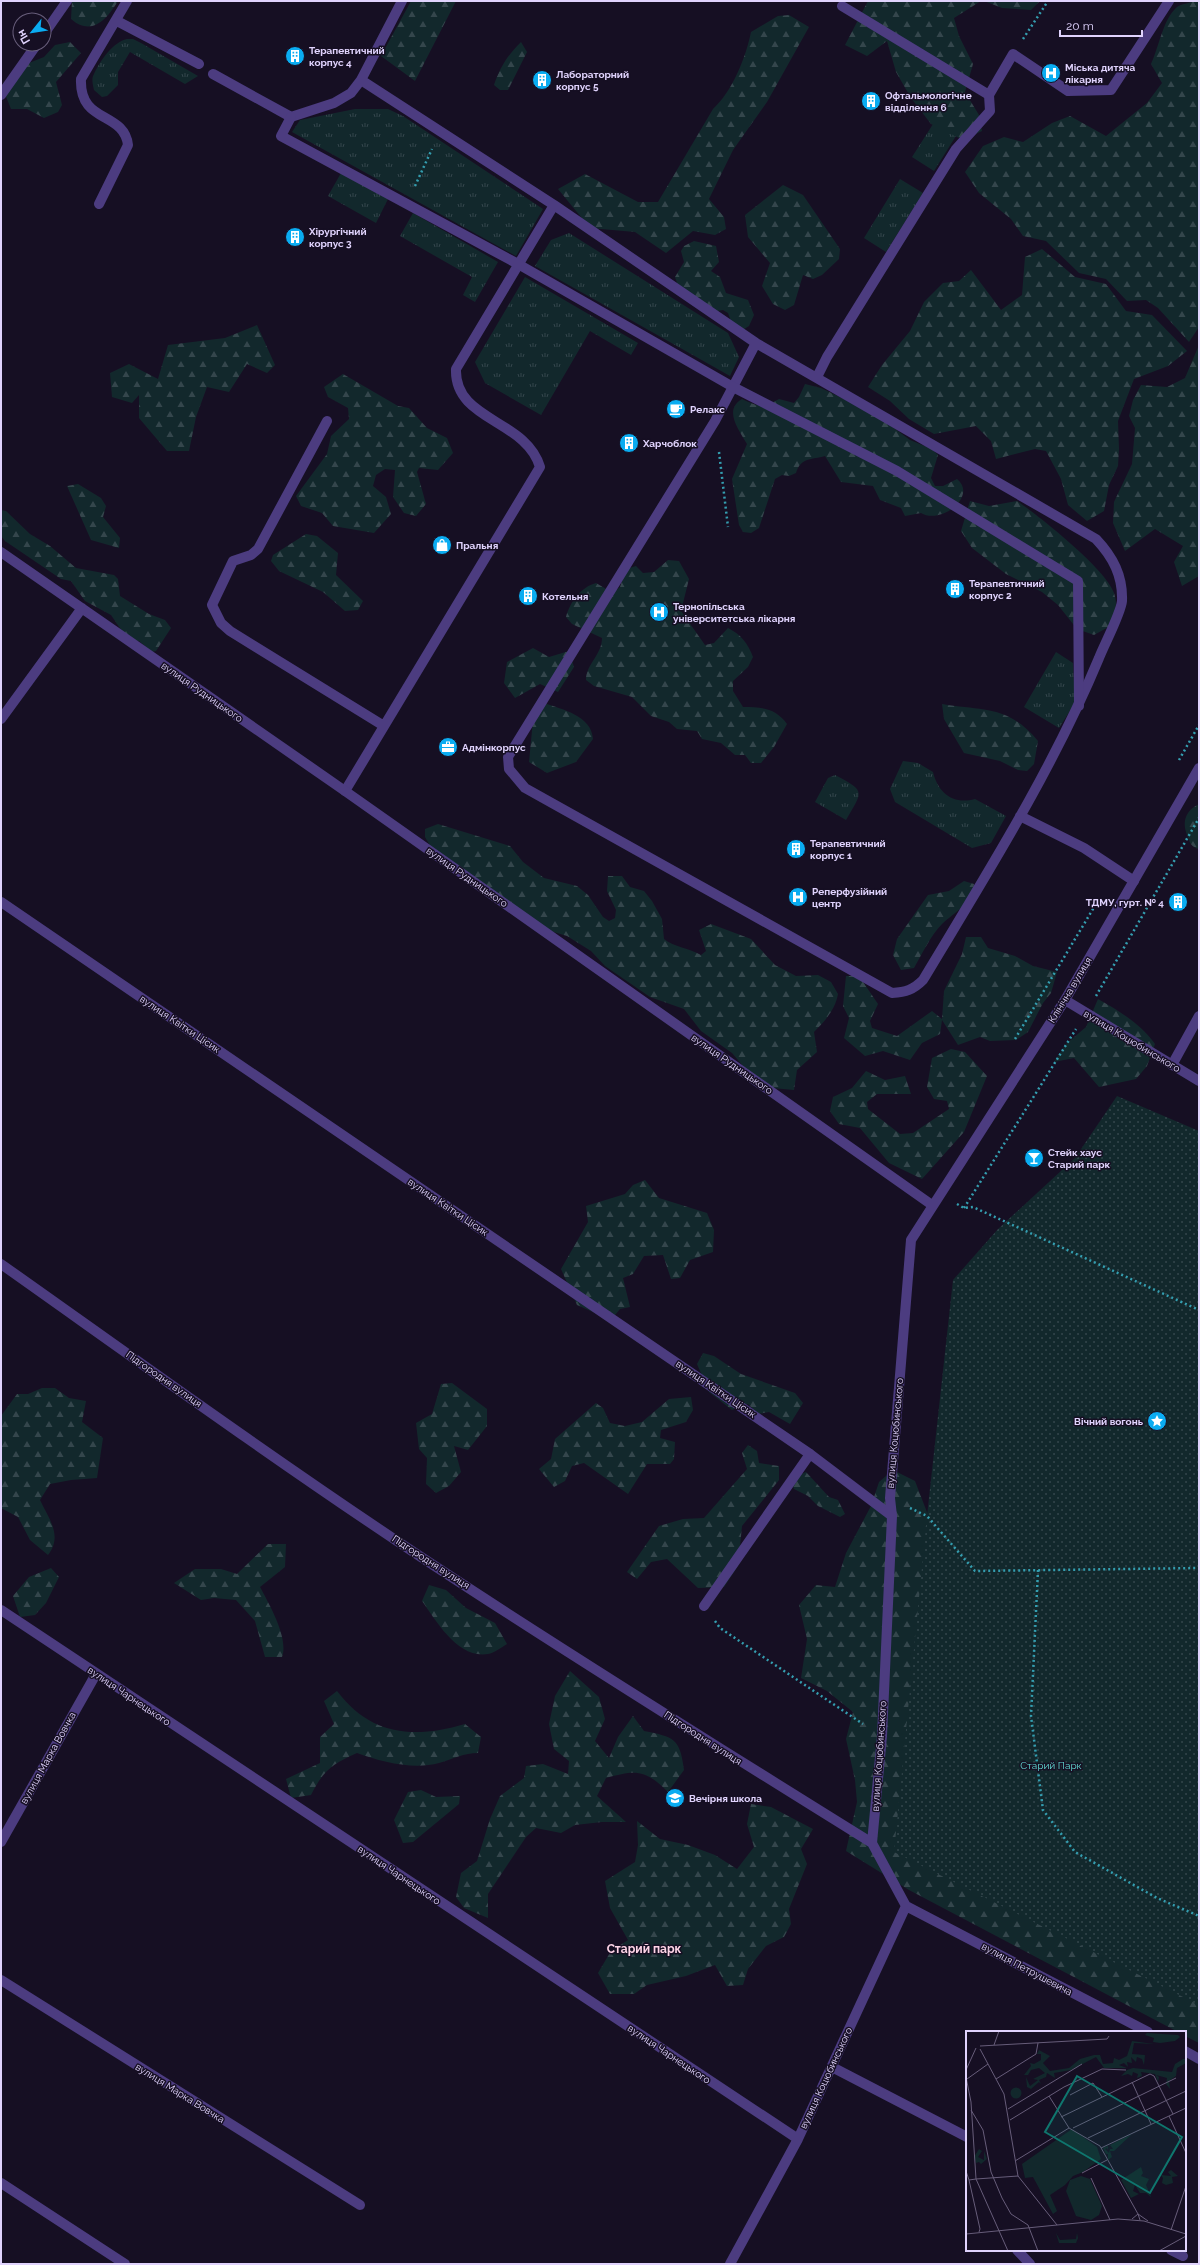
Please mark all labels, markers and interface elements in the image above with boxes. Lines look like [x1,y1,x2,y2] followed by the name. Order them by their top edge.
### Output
[12,12,52,52] north arrow
[1060,12,1142,38] scale bar
[1066,19,1094,33] text: 20 m
[14,27,33,46] text: Пн
[284,45,306,67] building icon: Терапевтичний корпус 4
[309,45,385,68] place label: Терапевтичний корпус 4
[1040,62,1062,84] hospital icon: Міська дитяча лікарня
[1065,62,1135,85] place label: Міська дитяча лікарня
[531,69,553,91] building icon: Лабораторний корпус 5
[556,69,629,92] place label: Лабораторний корпус 5
[860,90,882,112] building icon: Офтальмологічне відділення 6
[885,90,972,113] place label: Офтальмологічне відділення 6
[284,226,306,248] building icon: Хірургічний корпус 3
[308,226,367,249] place label: Хірургічний корпус 3
[665,398,687,420] cafe icon: Релакс
[690,404,725,415] place label: Релакс
[618,432,640,454] building icon: Харчоблок
[642,438,697,449] place label: Харчоблок
[431,534,453,556] shop icon: Пральня
[456,540,498,551] place label: Пральня
[944,578,966,600] building icon: Терапевтичний корпус 2
[969,578,1045,601] place label: Терапевтичний корпус 2
[517,585,539,607] building icon: Котельня
[542,591,588,602] place label: Котельня
[648,601,670,623] hospital icon: Тернопільська університетська лікарня
[673,601,795,624] place label: Тернопільська університетська лікарня
[159,660,245,724] street label: вулиця Рудницького
[437,736,459,758] office icon: Адмінкорпус
[462,742,526,753] place label: Адмінкорпус
[785,838,807,860] building icon: Терапевтичний корпус 1
[810,838,886,861] place label: Терапевтичний корпус 1
[424,845,510,909] street label: вулиця Рудницького
[787,886,809,908] hospital icon: Реперфузійний центр
[812,886,887,909] place label: Реперфузійний центр
[1167,891,1189,913] building icon: ТДМУ, гурт. № 4
[1086,897,1164,908] place label: ТДМУ, гурт. № 4
[1046,955,1094,1025] street label: Клінічна вулиця
[138,993,222,1055] street label: вулиця Квітки Цісик
[1082,1008,1182,1074] street label: вулиця Коцюбинського
[689,1032,775,1096] street label: вулиця Рудницького
[1023,1147,1045,1169] bar icon: Стейк хаус Старий парк
[1048,1147,1111,1170] place label: Стейк хаус Старий парк
[406,1176,490,1238] street label: вулиця Квітки Цісик
[124,1349,204,1409] street label: Підгородня вулиця
[674,1358,758,1420] street label: вулиця Квітки Цісик
[885,1377,905,1489] street label: вулиця Коцюбинського
[1146,1410,1168,1432] place icon: Вічний вогонь
[1074,1416,1144,1427] place label: Вічний вогонь
[390,1533,472,1591] street label: Підгородня вулиця
[86,1664,172,1728] street label: вулиця Чарнецького
[870,1700,888,1812] street label: вулиця Коцюбинського
[662,1709,744,1767] street label: Підгородня вулиця
[18,1710,78,1806] street label: вулиця Марка Вовчка
[1020,1760,1082,1771] park label: Старий Парк
[664,1787,686,1809] school or university icon: Вечірня школа
[689,1793,762,1804] place label: Вечірня школа
[356,1843,442,1907] street label: вулиця Чарнецького
[980,1940,1074,1998] street label: вулиця Петрушевича
[607,1942,682,1956] district label: Старий парк
[626,2022,712,2086] street label: вулиця Чарнецького
[798,2026,854,2130] street label: вулиця Коцюбинського
[966,2031,1186,2251] inset map
[133,2061,227,2125] street label: вулиця Марка Вовчка

